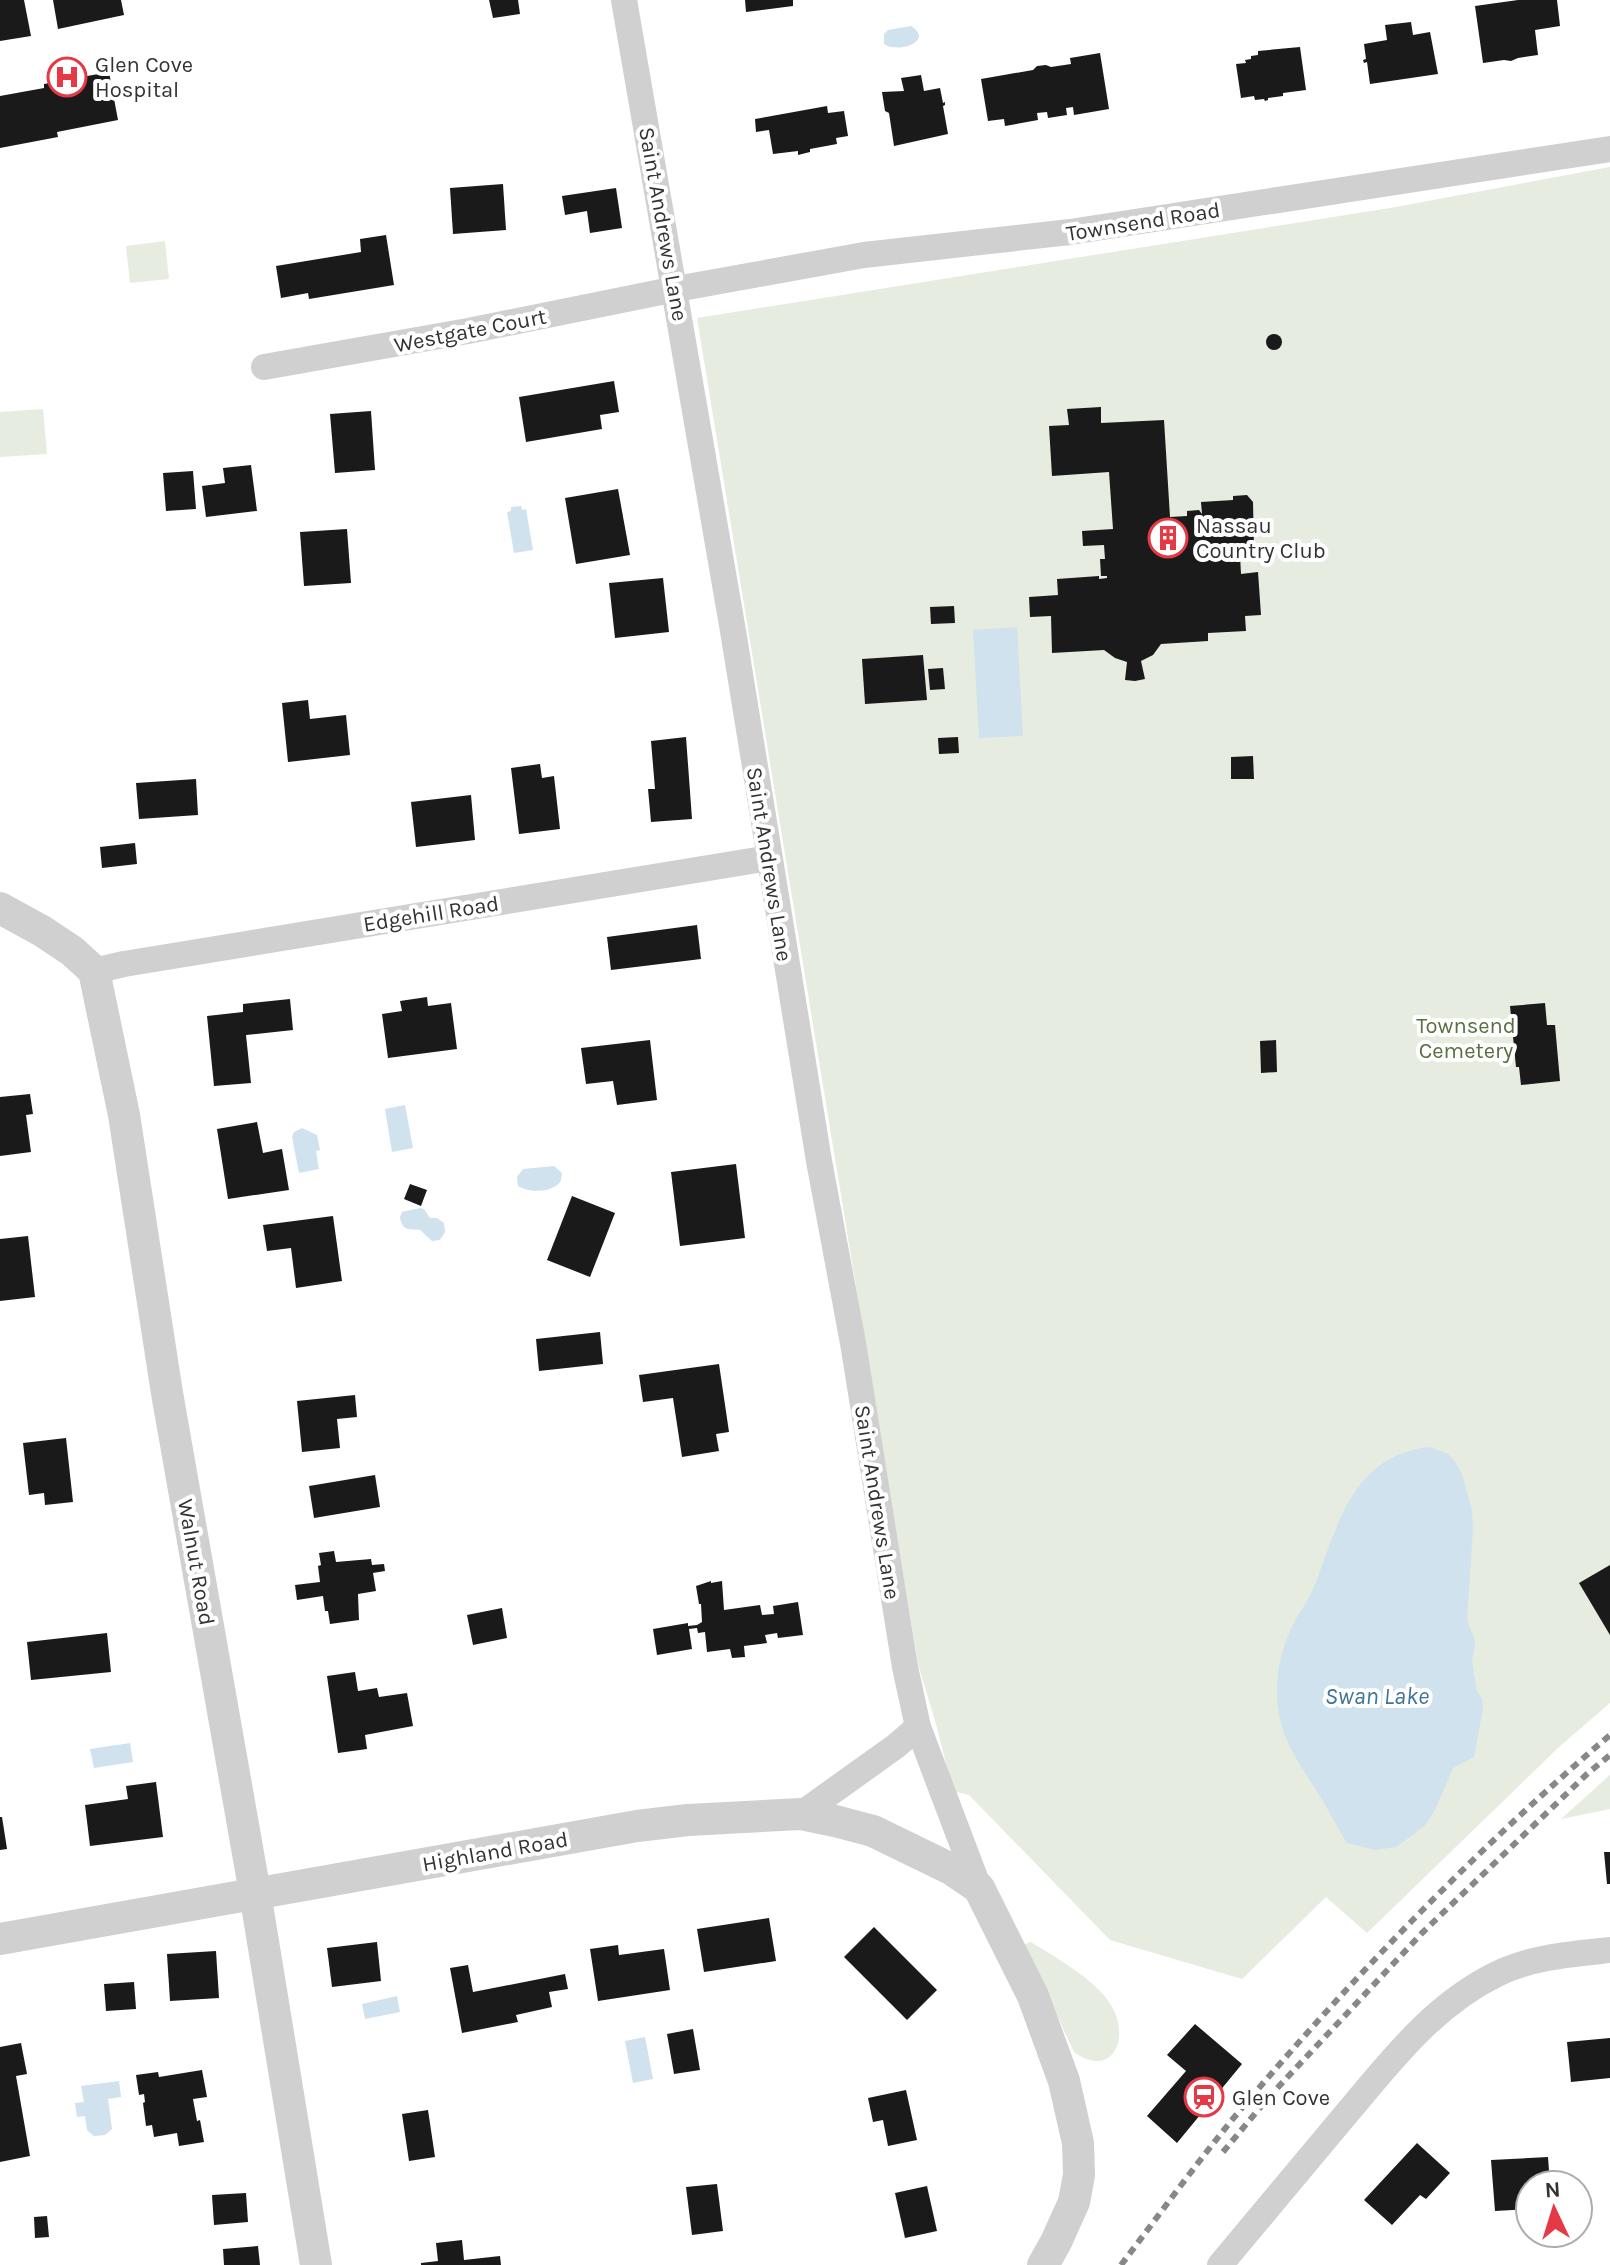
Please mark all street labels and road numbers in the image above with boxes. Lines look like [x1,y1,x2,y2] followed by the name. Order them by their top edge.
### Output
[633,125,693,323] street label: Saint Andrews Lane
[1064,197,1222,247] street label: Townsend Road
[392,303,548,358] street label: Westgate Court
[741,765,797,963] street label: Saint Andrews Lane
[361,890,501,938] street label: Edgehill Road
[849,1403,905,1601] street label: Saint Andrews Lane
[172,1497,220,1627] street label: Walnut Road
[420,1826,570,1878] street label: Highland Road

